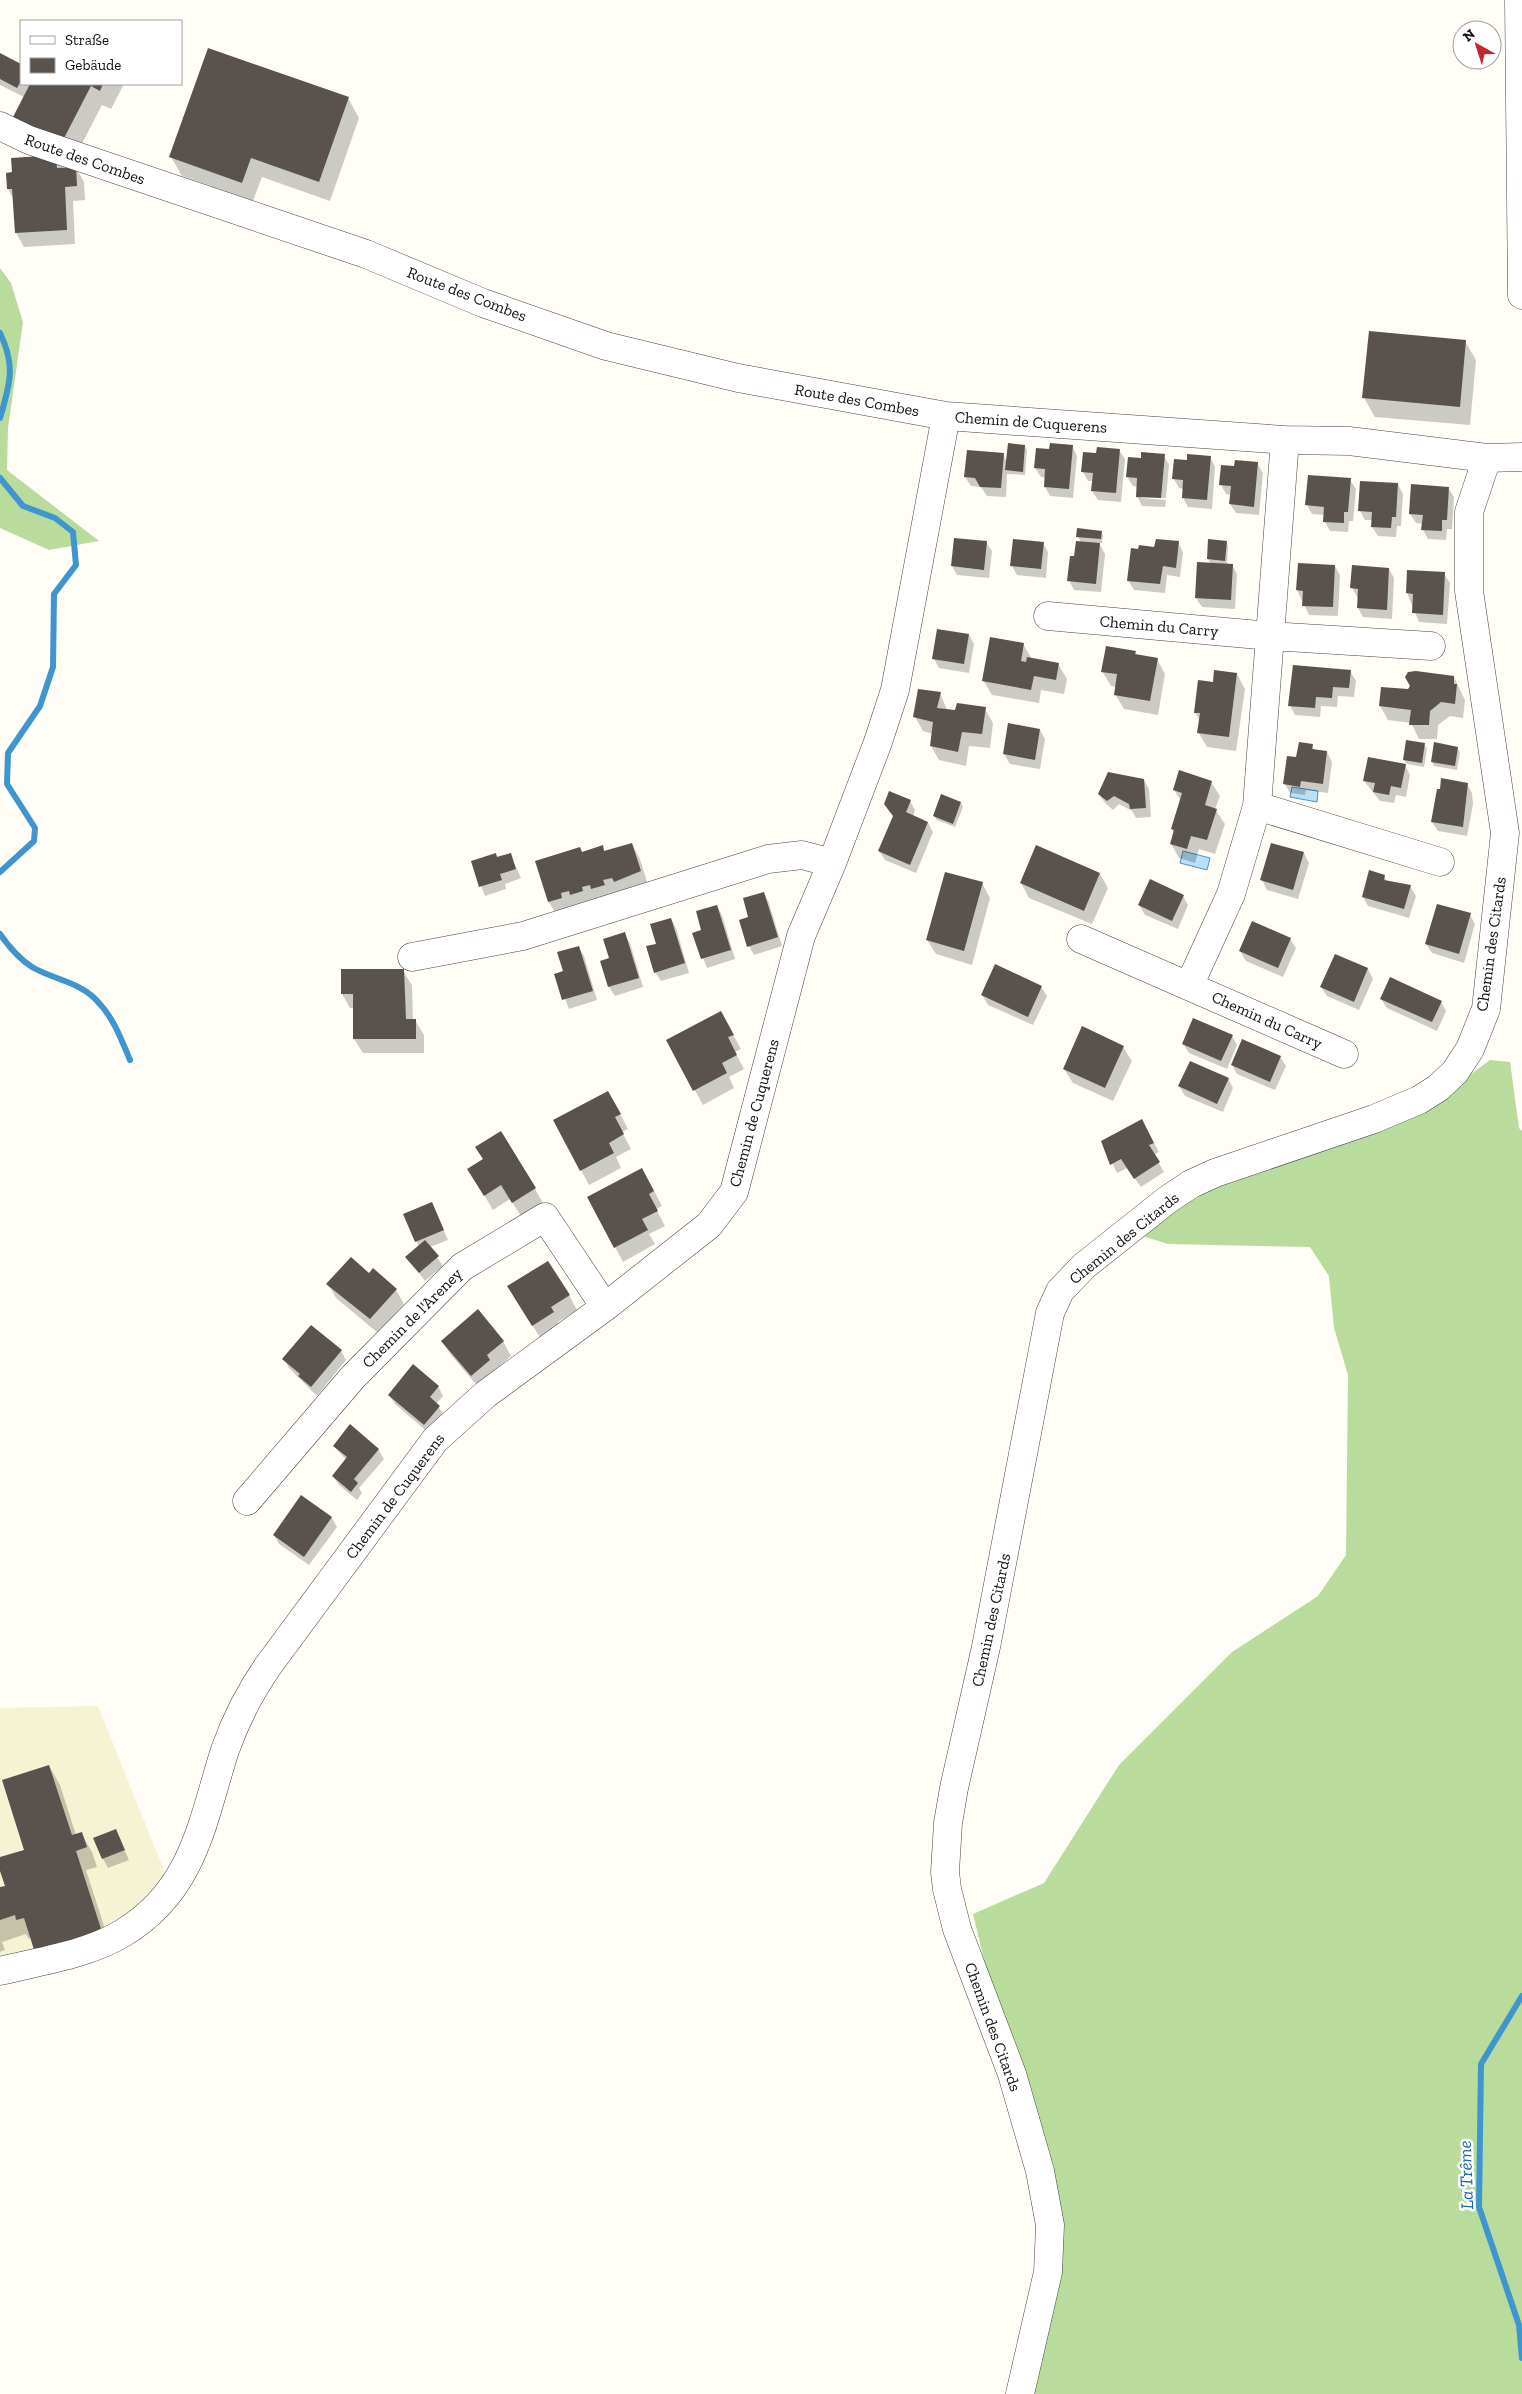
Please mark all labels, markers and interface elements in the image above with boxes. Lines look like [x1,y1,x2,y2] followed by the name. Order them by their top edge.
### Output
[20,20,182,85] legend
[1452,20,1502,70] north arrow
[1460,25,1479,45] text: N
[65,31,109,49] text: Straße
[65,56,121,74] text: Gebäude
[22,129,148,189] street label: Route des Combes
[405,262,529,326] street label: Route des Combes
[793,380,921,420] street label: Route des Combes
[954,407,1108,437] street label: Chemin de Cuquerens
[1099,611,1220,641] street label: Chemin du Carry
[1472,875,1510,1013] street label: Chemin des Citards
[1209,987,1326,1053] street label: Chemin du Carry
[725,1037,783,1189] street label: Chemin de Cuquerens
[1065,1188,1183,1288] street label: Chemin des Citards
[358,1264,466,1372] street label: Chemin de l'Areney
[341,1429,449,1563] street label: Chemin de Cuquerens
[968,1552,1014,1688] street label: Chemin des Citards
[961,1960,1025,2094] street label: Chemin des Citards
[1454,2140,1478,2210] water label: La Trême

